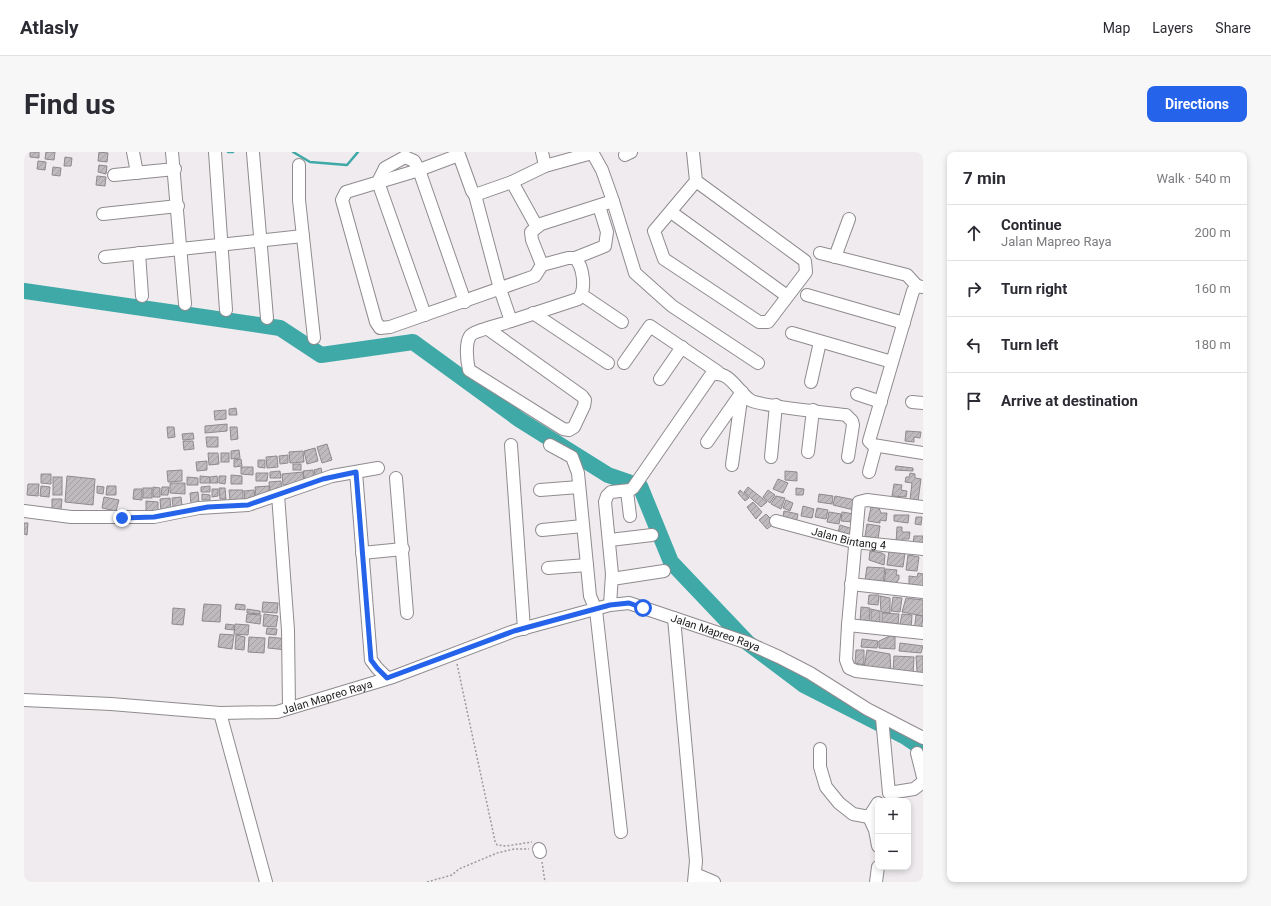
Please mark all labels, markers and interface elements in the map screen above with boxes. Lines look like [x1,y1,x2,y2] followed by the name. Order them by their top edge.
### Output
[20,16,79,39] text: Atlasly
[1103,20,1130,36] text: Map
[1152,20,1193,36] text: Layers
[1215,20,1251,36] text: Share
[1147,86,1247,122] button: Directions
[24,88,115,121] text: Find us
[963,168,1006,188] text: 7 min
[1156,171,1231,186] text: Walk · 540 m
[1001,216,1062,234] text: Continue
[963,222,985,244] icon: ahead
[1194,225,1231,240] text: 200 m
[1001,234,1112,249] text: Jalan Mapreo Raya
[963,278,985,300] icon: right
[1001,280,1067,298] text: Turn right
[1194,281,1231,296] text: 160 m
[963,334,985,356] icon: left
[1001,336,1058,354] text: Turn left
[1194,337,1231,352] text: 180 m
[963,390,985,412] icon: arrive
[1001,392,1138,410] text: Arrive at destination
[113,509,131,527] route end
[810,525,887,552] street label: Jalan Bintang 4
[634,599,652,617] route start
[669,612,762,655] street label: Jalan Mapreo Raya
[281,678,374,717] street label: Jalan Mapreo Raya
[875,798,911,870] map controls
[875,798,911,834] button: +
[875,834,911,870] button: −

